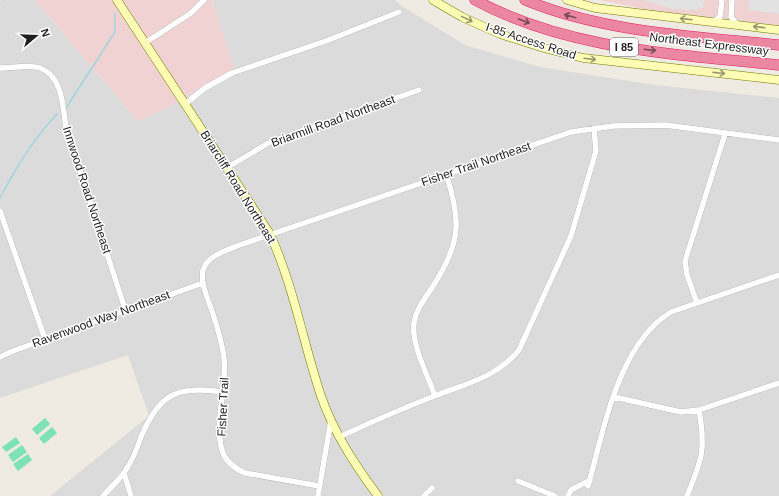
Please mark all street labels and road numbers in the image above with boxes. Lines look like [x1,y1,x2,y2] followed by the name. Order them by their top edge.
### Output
[484,20,578,62] street label: I-85 Access Road
[649,30,769,58] street label: Northeast Expressway
[610,38,638,56] road number: I 85
[269,92,397,150] street label: Briarmill Road Northeast
[60,125,114,256] street label: Innwood Road Northeast
[197,128,279,247] street label: Briarcliff Road Northeast
[419,138,533,189] street label: Fisher Trail Northeast
[30,287,172,350] street label: Ravenwood Way Northeast
[214,377,232,437] street label: Fisher Trail

